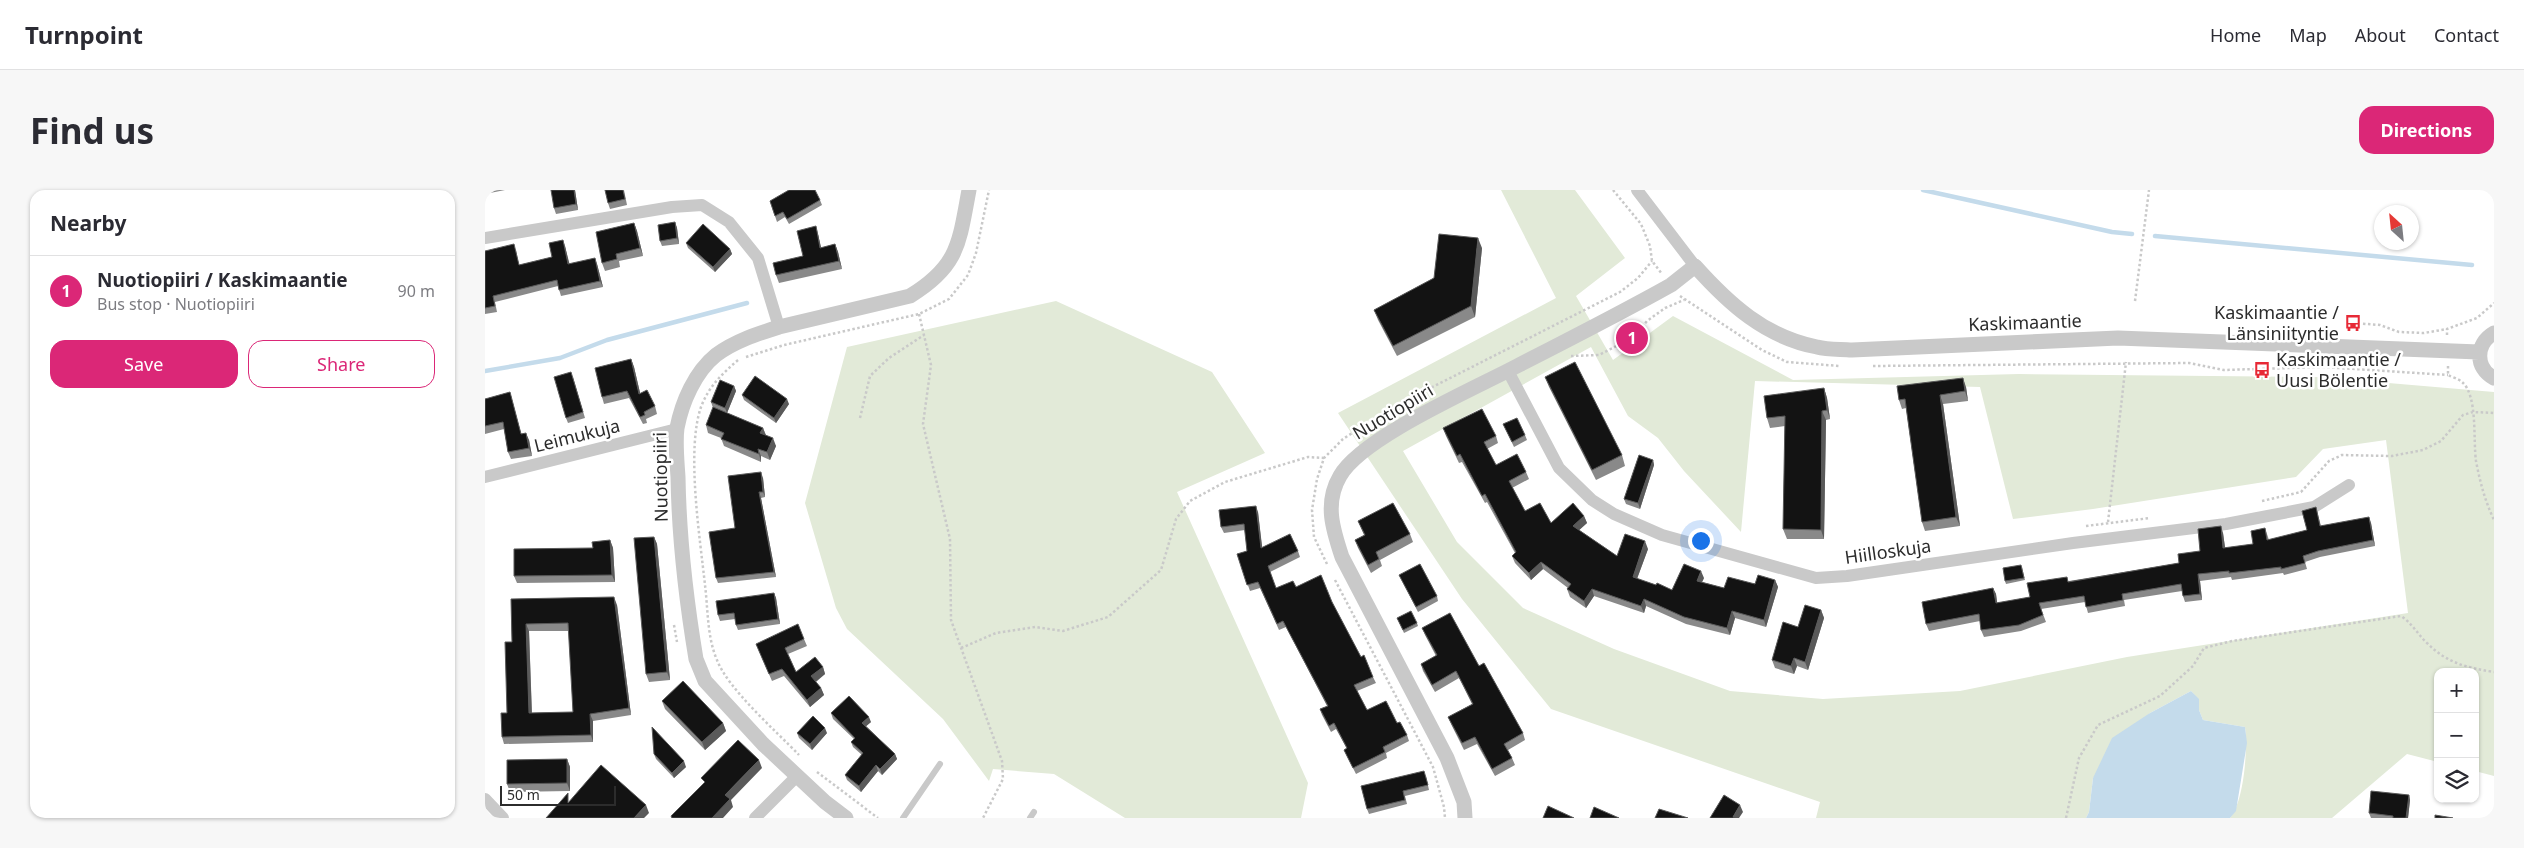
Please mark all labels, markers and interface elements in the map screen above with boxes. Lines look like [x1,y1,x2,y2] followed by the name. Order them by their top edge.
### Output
[25,18,143,51] text: Turnpoint
[2210,23,2261,47] text: Home
[2289,23,2327,47] text: Map
[2355,23,2406,47] text: About
[2434,23,2499,47] text: Contact
[2359,106,2494,154] button: Directions
[30,107,154,154] text: Find us
[2374,205,2419,250] north arrow
[50,209,126,237] text: Nearby
[97,267,348,293] text: Nuotiopiiri / Kaskimaantie
[61,280,71,302] text: 1
[398,280,435,302] text: 90 m
[97,293,255,315] text: Bus stop · Nuotiopiiri
[2214,300,2339,345] place label: Kaskimaantie / Länsiniityntie
[1968,308,2082,336] street label: Kaskimaantie
[2343,313,2363,333] bus stop icon: Kaskimaantie / Länsiniityntie
[1616,319,1648,357] pin: 1
[50,340,238,388] button: Save
[248,340,435,388] button: Share
[2276,347,2401,392] place label: Kaskimaantie / Uusi Bölentie
[2252,360,2272,380] bus stop icon: Kaskimaantie / Uusi Bölentie
[1348,378,1437,445] street label: Nuotiopiiri
[531,413,622,457] street label: Leimukuja
[647,432,673,522] street label: Nuotiopiiri
[1688,528,1714,554] your location
[1843,533,1933,569] street label: Hiilloskuja
[2434,668,2479,803] map controls
[2434,668,2479,713] button: +
[2434,713,2479,758] button: −
[2434,758,2479,803] button: layers
[500,783,616,806] scale bar
[507,785,540,804] text: 50 m

